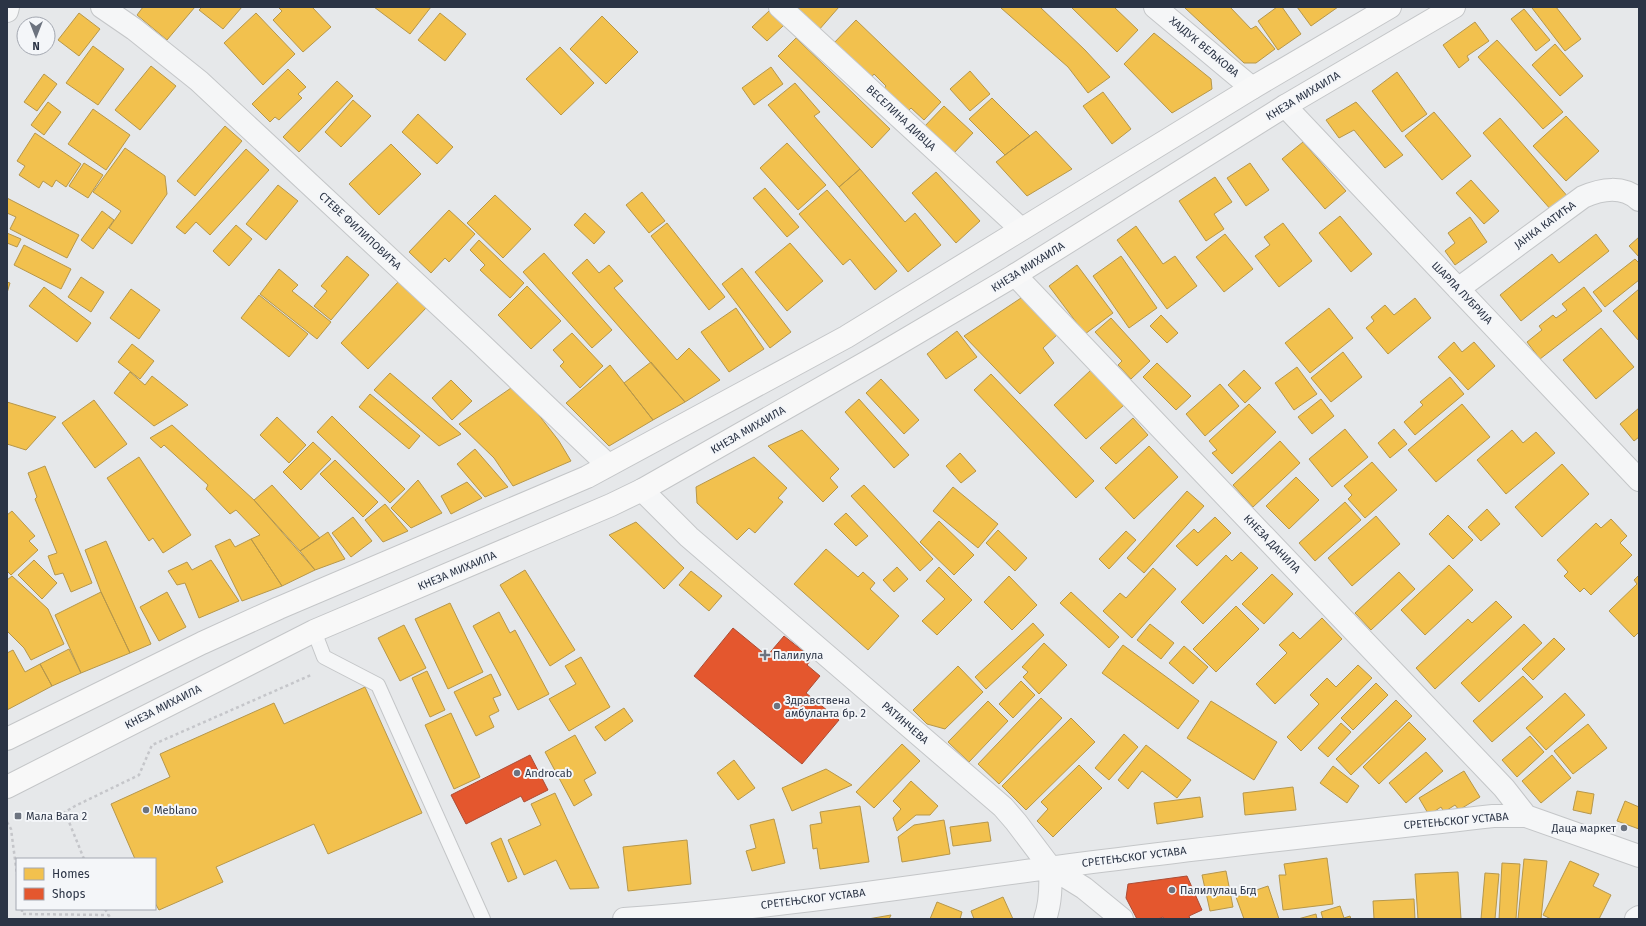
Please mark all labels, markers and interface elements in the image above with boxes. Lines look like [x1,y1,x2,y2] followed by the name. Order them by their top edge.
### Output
[1166,14,1242,80] street label: ХАЈДУК ВЕЉКОВА
[16,16,56,56] north arrow
[32,39,40,52] text: N
[1264,68,1343,123] street label: КНЕЗА МИХАИЛА
[863,82,939,154] street label: ВЕСЕЛИНА ДИВЦА
[316,189,404,273] street label: СТЕВЕ ФИЛИПОВИЋА
[1512,198,1579,252] street label: ЈАНКА КАТИЋА
[989,239,1068,295] street label: КНЕЗА МИХАИЛА
[1429,259,1496,327] street label: ШАРЛА ЛУБРИЈА
[708,403,788,457] street label: КНЕЗА МИХАИЛА
[1241,512,1304,576] street label: КНЕЗА ДАНИЛА
[416,548,499,593] street label: КНЕЗА МИХАИЛА
[773,649,823,662] place label: Палилула
[760,650,770,660] marker: Палилула
[123,682,204,732] street label: КНЕЗА МИХАИЛА
[785,694,866,720] place label: Здравствена амбуланта бр. 2
[879,699,932,747] street label: РАТИНЧЕВА
[772,701,782,711] marker: Здравствена амбуланта бр. 2
[525,767,572,780] place label: Androcab
[512,768,522,778] marker: Androcab
[154,804,197,817] place label: Meblano
[141,805,151,815] marker: Meblano
[26,810,87,823] place label: Мала Вага 2
[1403,810,1510,832] street label: СРЕТЕЊСКОГ УСТАВА
[13,811,23,821] marker: Мала Вага 2
[1551,822,1616,835] place label: Даца маркет
[1619,823,1629,833] marker: Даца маркет
[1081,844,1188,870] street label: СРЕТЕЊСКОГ УСТАВА
[16,858,156,910] legend
[52,867,90,881] text: Homes
[1180,884,1256,897] place label: Палилулац Бгд
[1167,885,1177,895] marker: Палилулац Бгд
[760,886,867,912] street label: СРЕТЕЊСКОГ УСТАВА
[52,887,86,901] text: Shops

